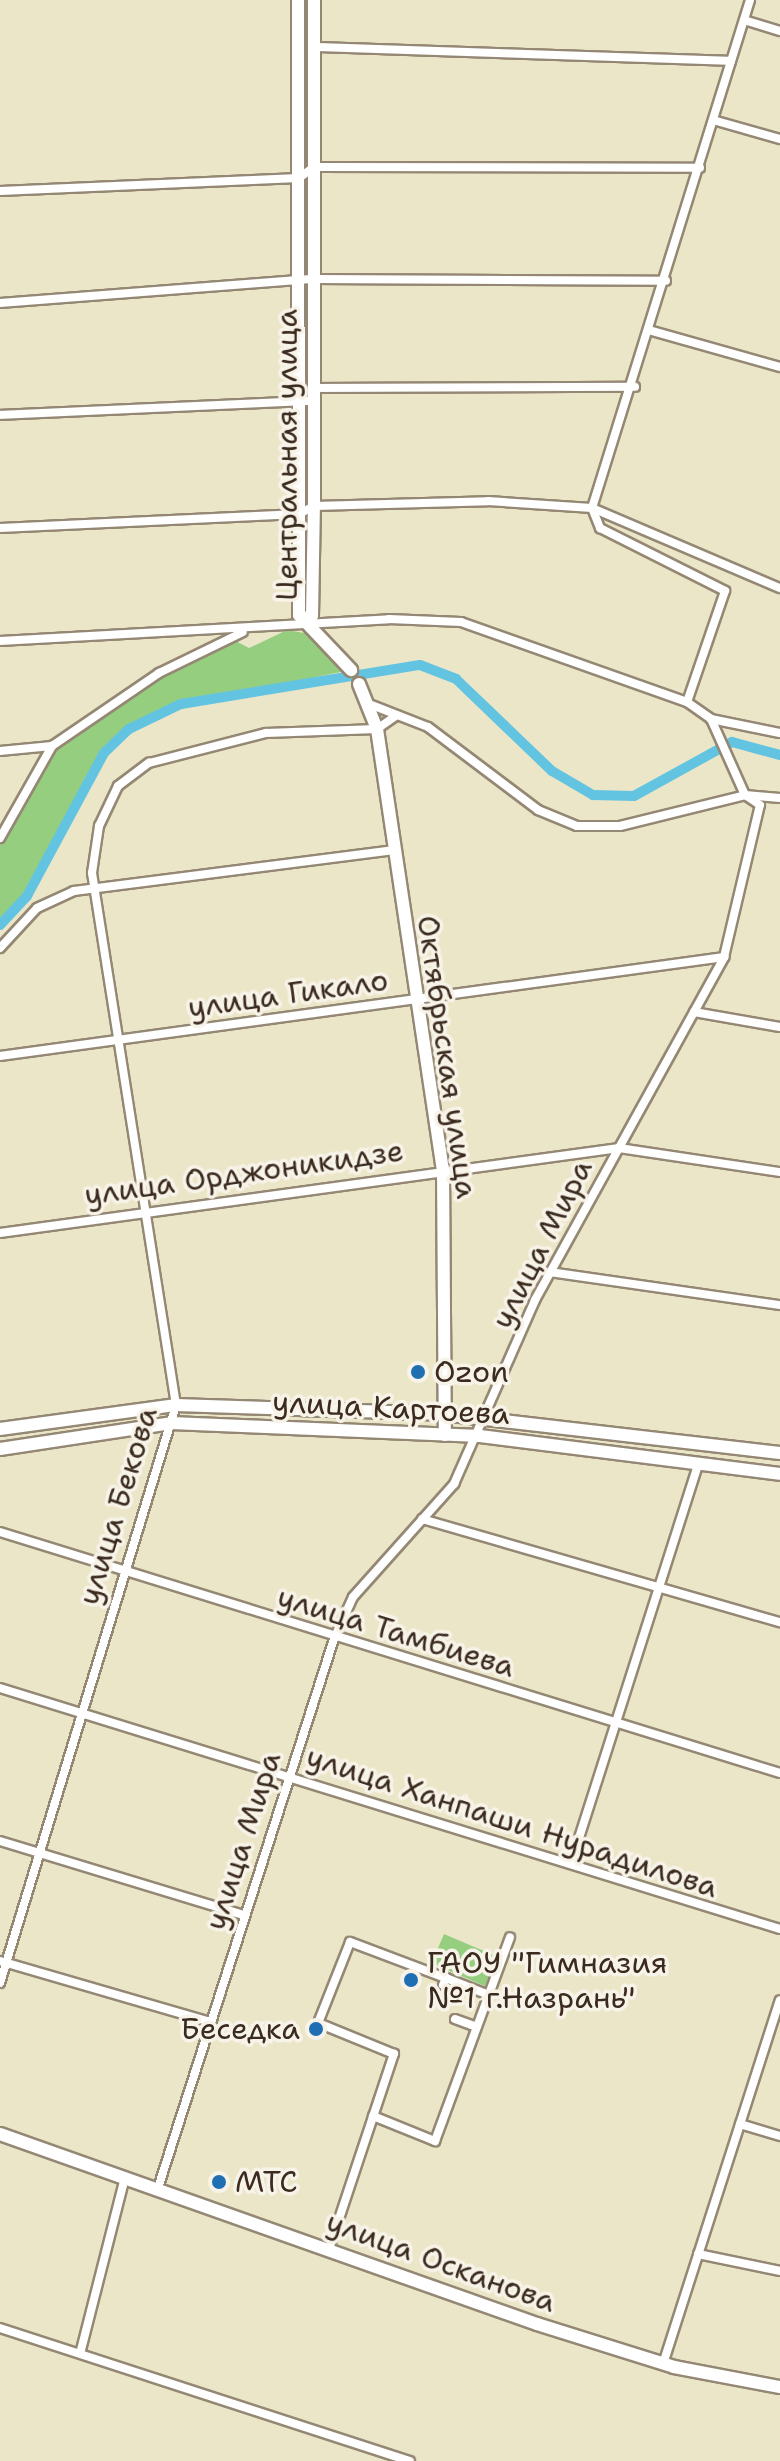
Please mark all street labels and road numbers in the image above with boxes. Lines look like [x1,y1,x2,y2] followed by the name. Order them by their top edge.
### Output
[269,309,305,601] street label: Центральная улица
[409,913,485,1201] street label: Октябрьская улица
[186,962,390,1026] street label: улица Гикало
[82,1133,406,1213] street label: улица Орджоникидзе
[484,1153,600,1335] street label: улица Мира
[271,1384,511,1432] street label: улица Картоева
[71,1403,165,1609] street label: улица Бекова
[273,1579,519,1685] street label: улица Тамбиева
[302,1738,722,1906] street label: улица Ханпаши Нурадилова
[197,1748,289,1934] street label: улица Мира
[321,2204,561,2320] street label: улица Осканова

